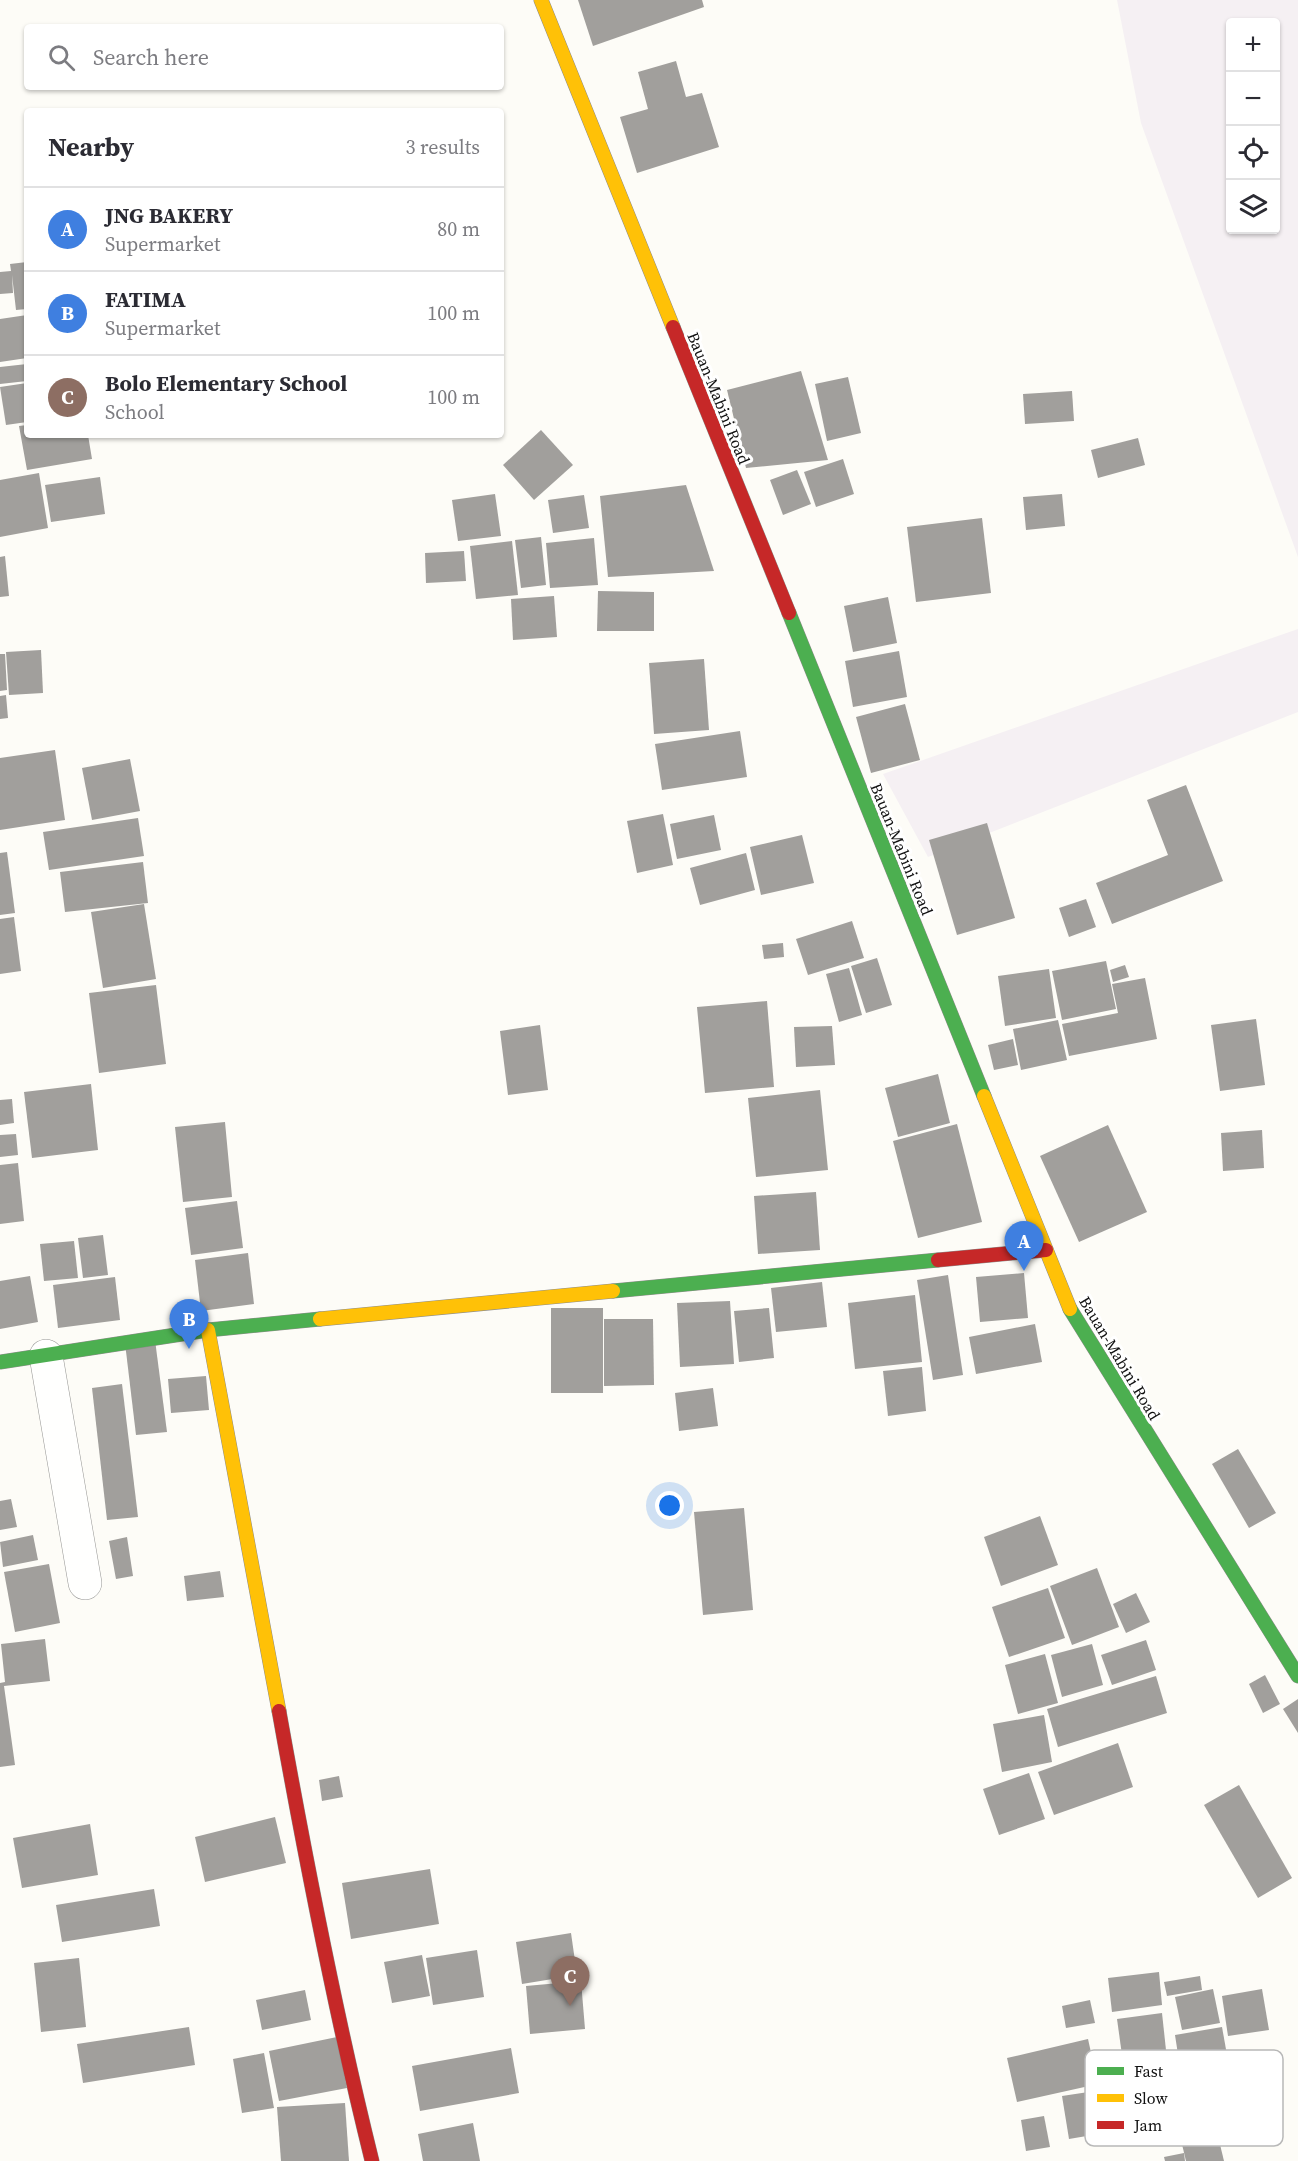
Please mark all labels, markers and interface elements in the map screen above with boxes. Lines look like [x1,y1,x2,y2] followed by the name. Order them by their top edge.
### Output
[1226,18,1280,234] map controls
[1226,18,1280,72] button: +
[24,24,504,90] search box
[45,41,78,74] icon: search
[93,42,209,72] text: Search here
[1226,72,1280,126] button: −
[1226,126,1280,180] button: locate
[48,129,134,165] text: Nearby
[405,133,480,161] text: 3 results
[1226,180,1280,234] button: layers
[105,200,233,230] text: JNG BAKERY
[61,215,74,243] text: A
[437,215,480,243] text: 80 m
[105,230,220,258] text: Supermarket
[105,284,186,314] text: FATIMA
[61,299,74,327] text: B
[427,299,480,327] text: 100 m
[105,314,220,342] text: Supermarket
[682,329,756,467] street label: Bauan-Mabini Road
[105,368,347,398] text: Bolo Elementary School
[61,383,74,411] text: C
[427,383,480,411] text: 100 m
[105,398,165,426] text: School
[865,780,939,918] street label: Bauan-Mabini Road
[1004,1222,1044,1271] pin: A
[1074,1292,1166,1424] street label: Bauan-Mabini Road
[170,1300,208,1349] pin: B
[655,1491,684,1520] your location
[550,1956,590,2006] pin: C
[1085,2050,1283,2146] legend
[1134,2060,1164,2082] text: Fast
[1134,2087,1169,2109] text: Slow
[1133,2114,1162,2136] text: Jam

